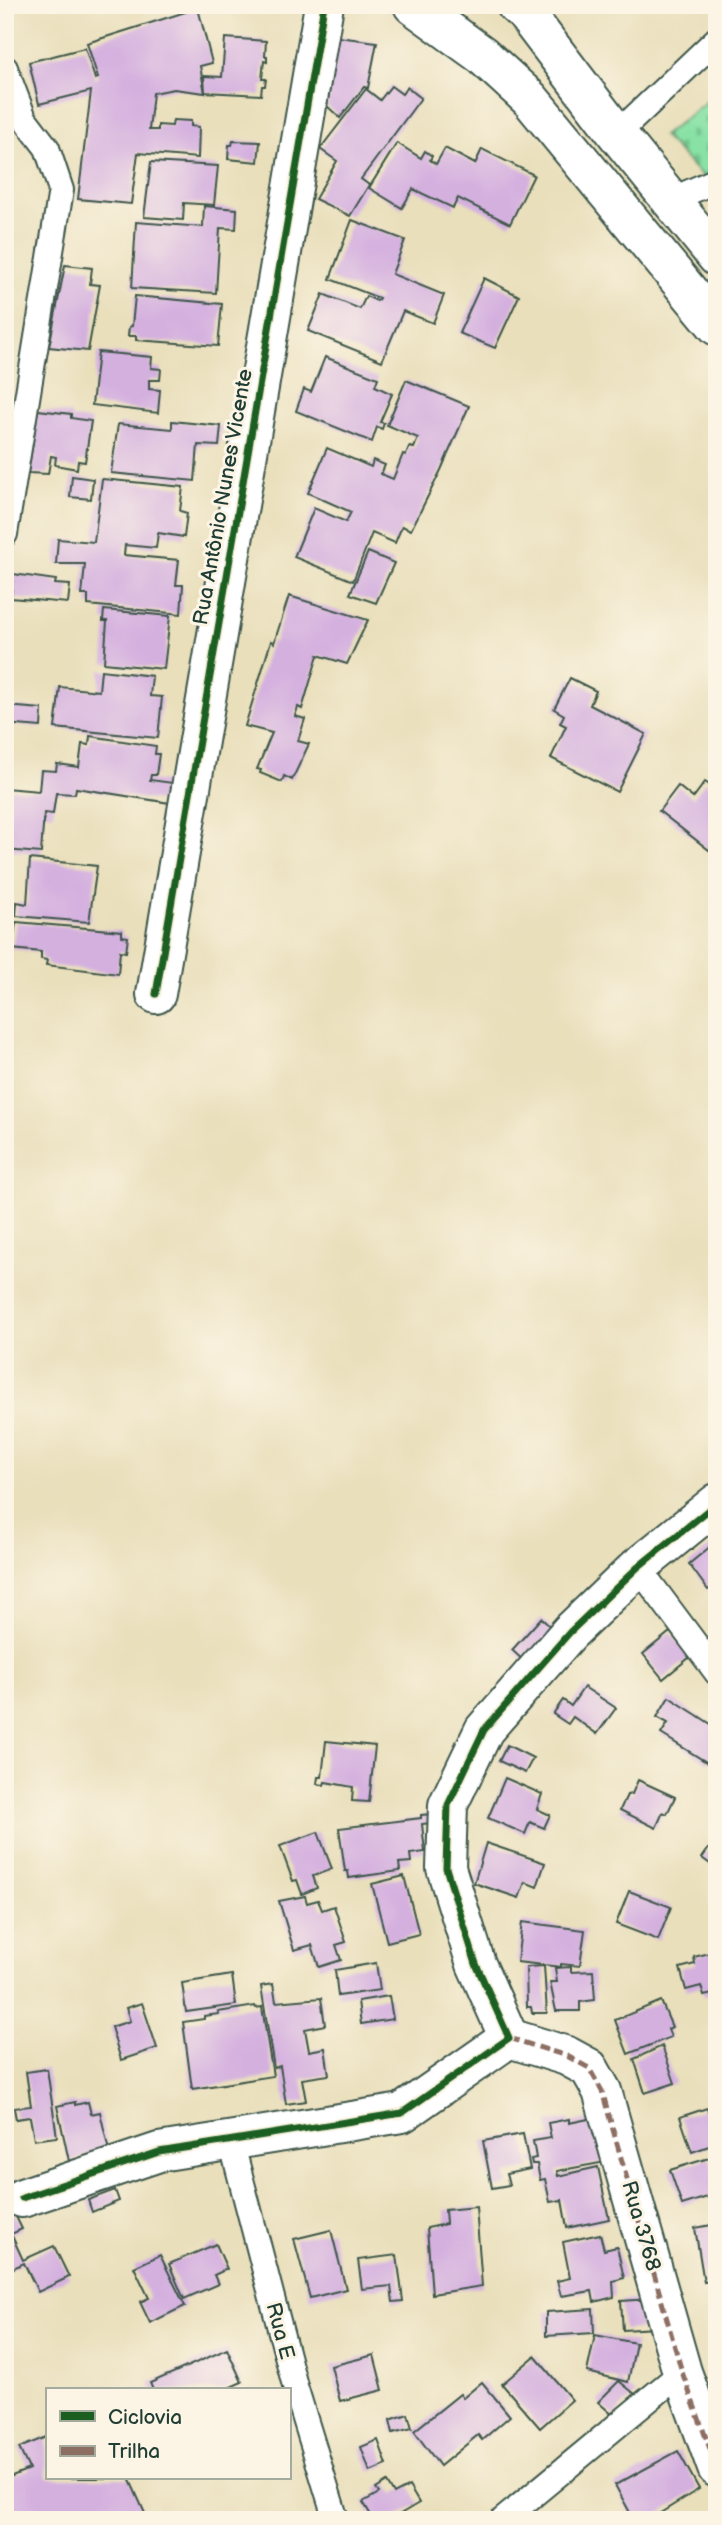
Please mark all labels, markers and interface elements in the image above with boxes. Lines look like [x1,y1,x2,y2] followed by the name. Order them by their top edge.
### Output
[188,367,258,627] street label: Rua Antônio Nunes Vicente
[616,2178,666,2274] street label: Rua 3768
[260,2300,300,2362] street label: Rua E
[46,2388,290,2480] legend
[108,2405,182,2430] text: Ciclovia
[108,2439,160,2464] text: Trilha

